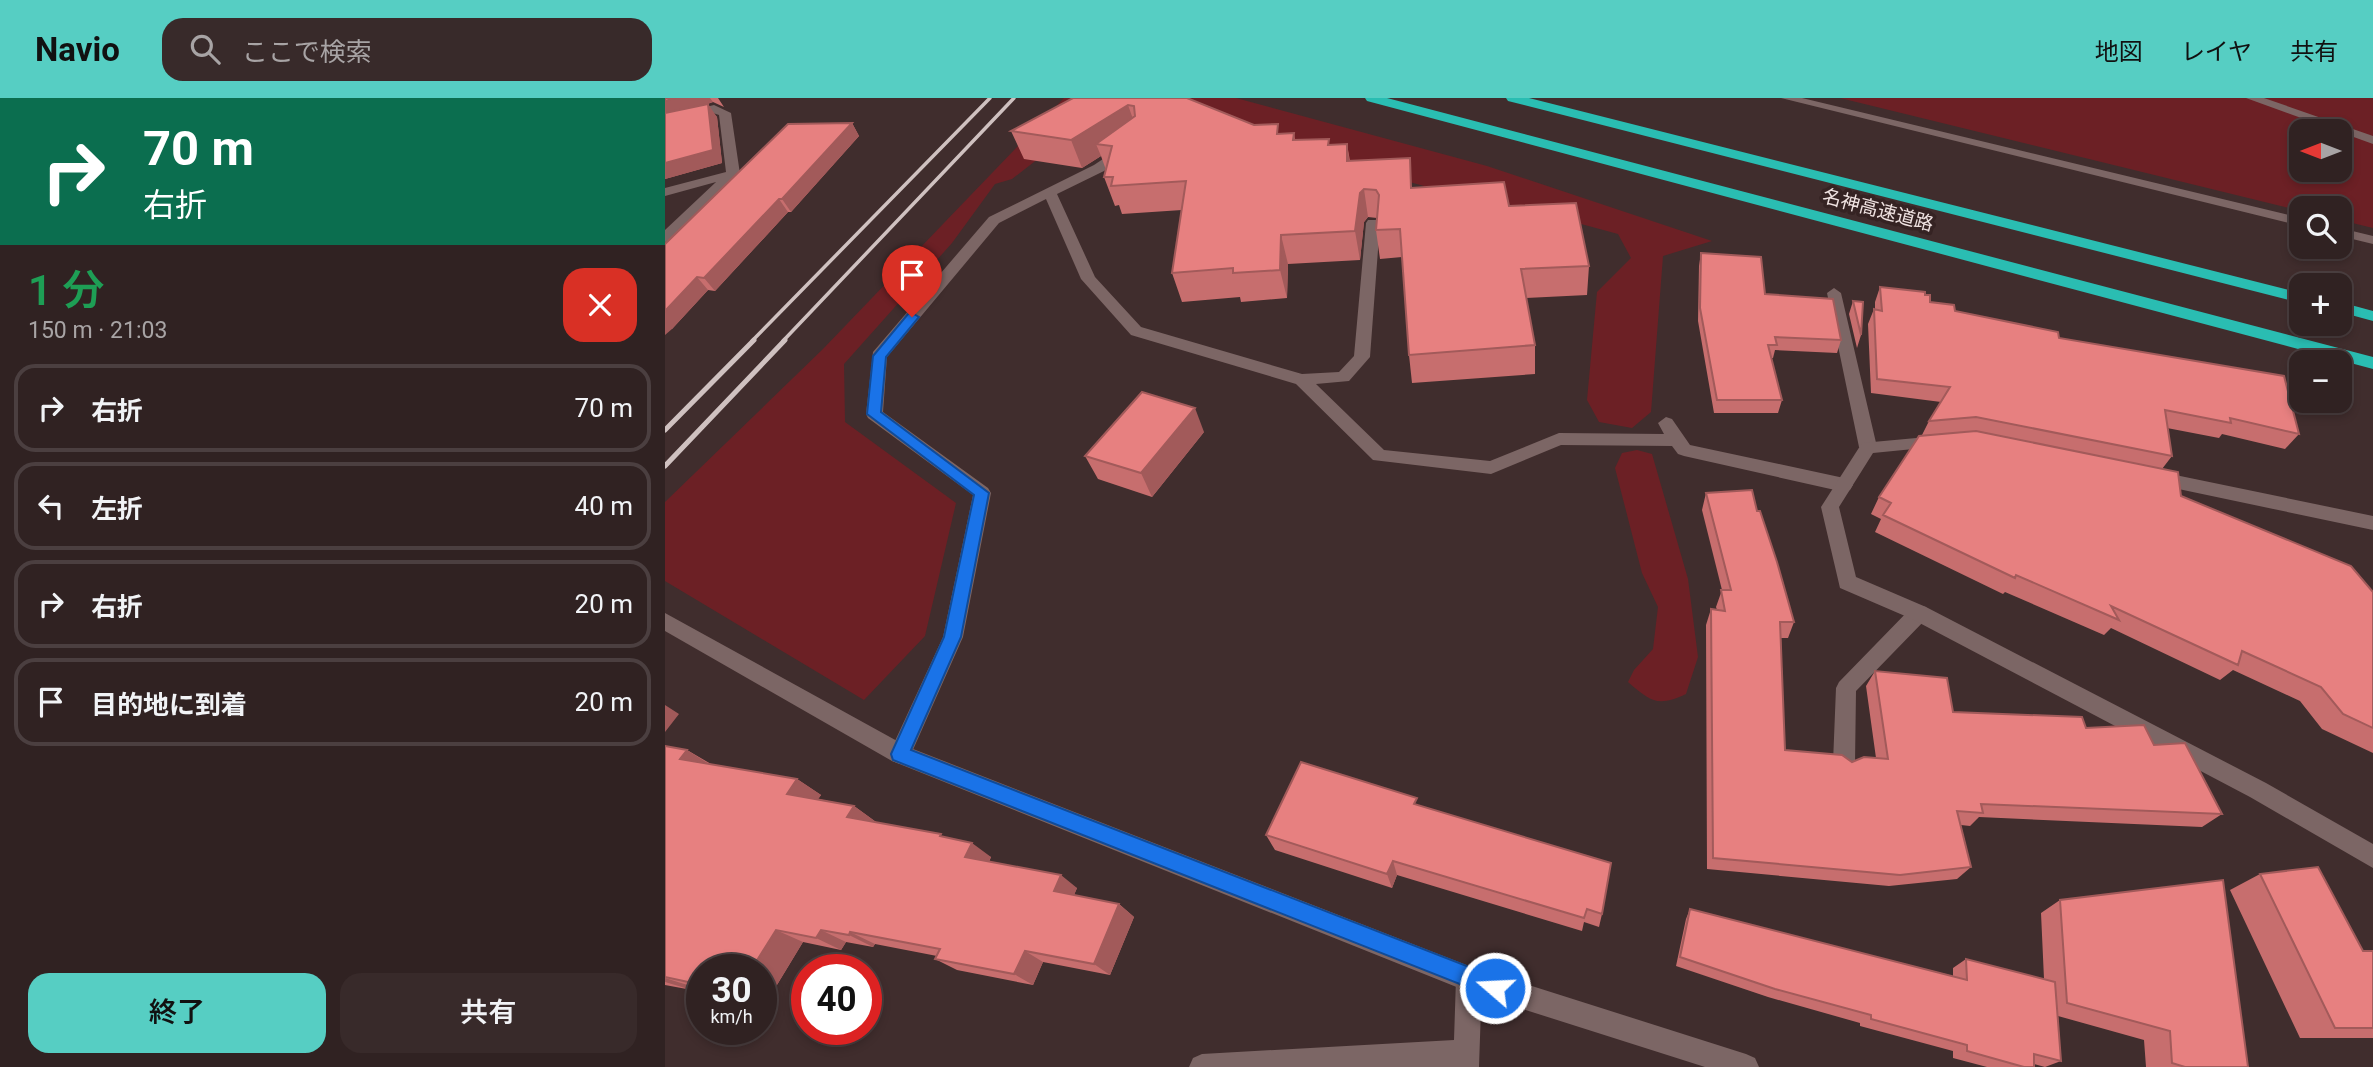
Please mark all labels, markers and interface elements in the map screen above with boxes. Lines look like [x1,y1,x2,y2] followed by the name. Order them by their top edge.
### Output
[162,18,652,81] search box
[35,30,120,69] text: Navio
[186,30,224,68] icon: search
[242,37,372,67] text: ここで検索
[2095,38,2143,66] text: 地図
[2181,38,2252,66] text: レイヤ
[2290,38,2338,66] text: 共有
[2289,119,2352,182] north arrow
[2289,119,2352,413] map controls
[143,120,254,177] text: 70 m
[28,126,119,217] icon: right
[1820,184,1936,236] street label: 名神高速道路
[143,186,207,224] text: 右折
[2289,196,2352,259] button: search
[882,245,942,317] pin
[893,256,931,294] icon: arrive
[28,266,104,315] text: 1 分
[563,268,637,342] button: close
[2289,273,2352,336] button: +
[28,317,167,344] text: 150 m · 21:03
[2289,350,2352,413] button: −
[32,389,70,427] icon: right
[575,393,633,423] text: 70 m
[91,396,143,426] text: 右折
[32,487,70,525] icon: left
[575,491,633,521] text: 40 m
[91,494,143,524] text: 左折
[32,585,70,623] icon: right
[575,589,633,619] text: 20 m
[91,592,143,622] text: 右折
[32,683,70,721] icon: arrive
[575,687,633,717] text: 20 m
[91,690,247,720] text: 目的地に到着
[1458,951,1532,1025] position arrow
[791,954,882,1045] speed limit sign: 40
[711,970,752,1011] text: 30
[28,973,326,1053] button: 終了
[340,973,637,1053] button: 共有
[710,1006,753,1027] text: km/h

